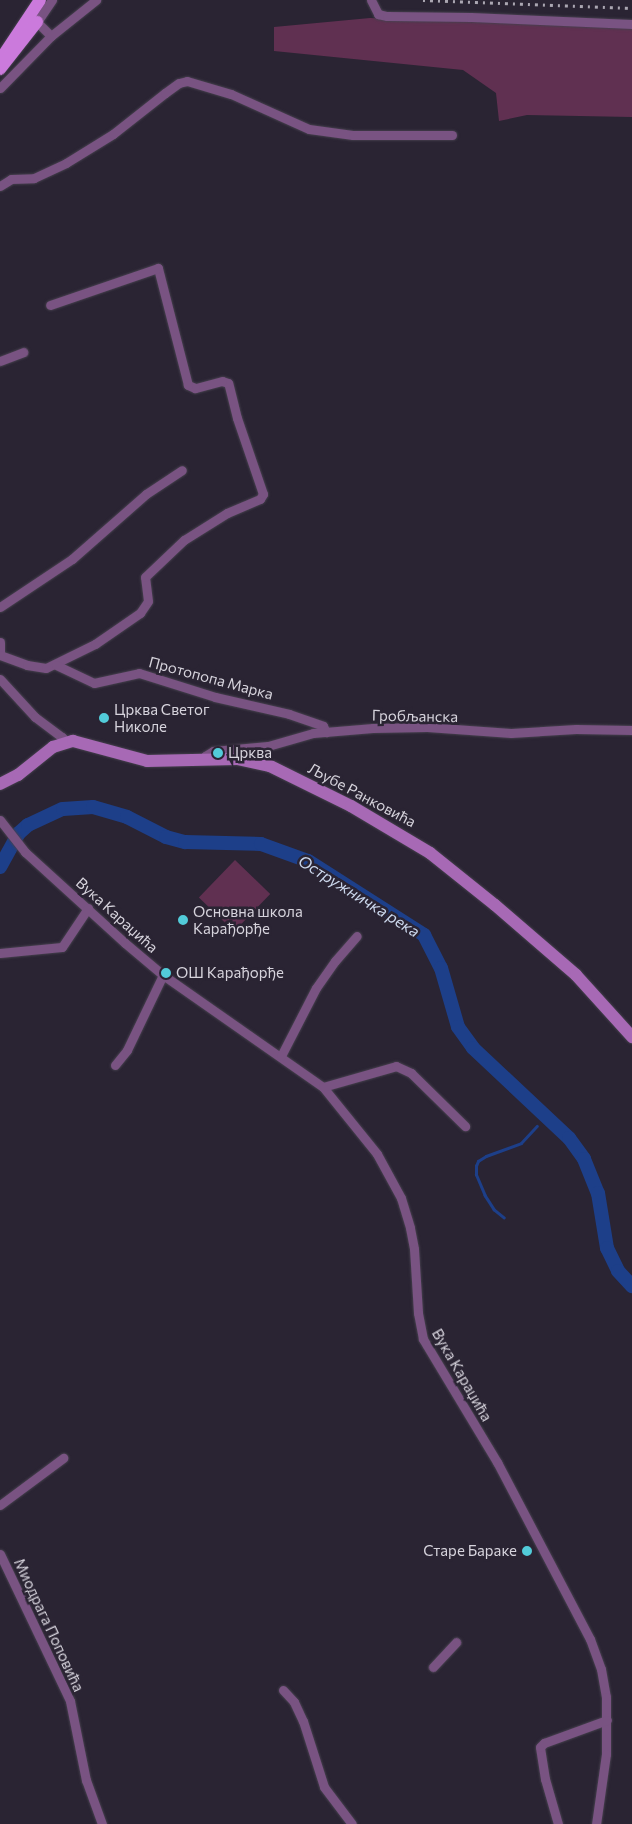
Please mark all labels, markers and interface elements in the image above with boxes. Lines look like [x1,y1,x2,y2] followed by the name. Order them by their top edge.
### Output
[147,653,275,703] street label: Протопопа Марка
[114,700,210,735] place label: Црква Светог Николе
[372,706,458,726] street label: Гробљанска
[98,712,110,724] marker: Црква Светог Николе
[228,744,272,762] place label: Црква
[212,747,224,759] marker: Црква
[305,759,419,831] street label: Љубе Ранковића
[295,851,423,941] water label: Остружничка река
[72,874,162,956] street label: Вука Караџића
[193,902,303,937] place label: Основна школа Карађорђе
[177,914,189,926] marker: Основна школа Карађорђе
[176,964,284,982] place label: ОШ Карађорђе
[160,967,172,979] marker: ОШ Карађорђе
[428,1325,496,1425] street label: Вука Караџића
[423,1542,517,1560] place label: Старе Бараке
[521,1545,533,1557] marker: Старе Бараке
[10,1556,88,1694] street label: Миодрага Поповића

